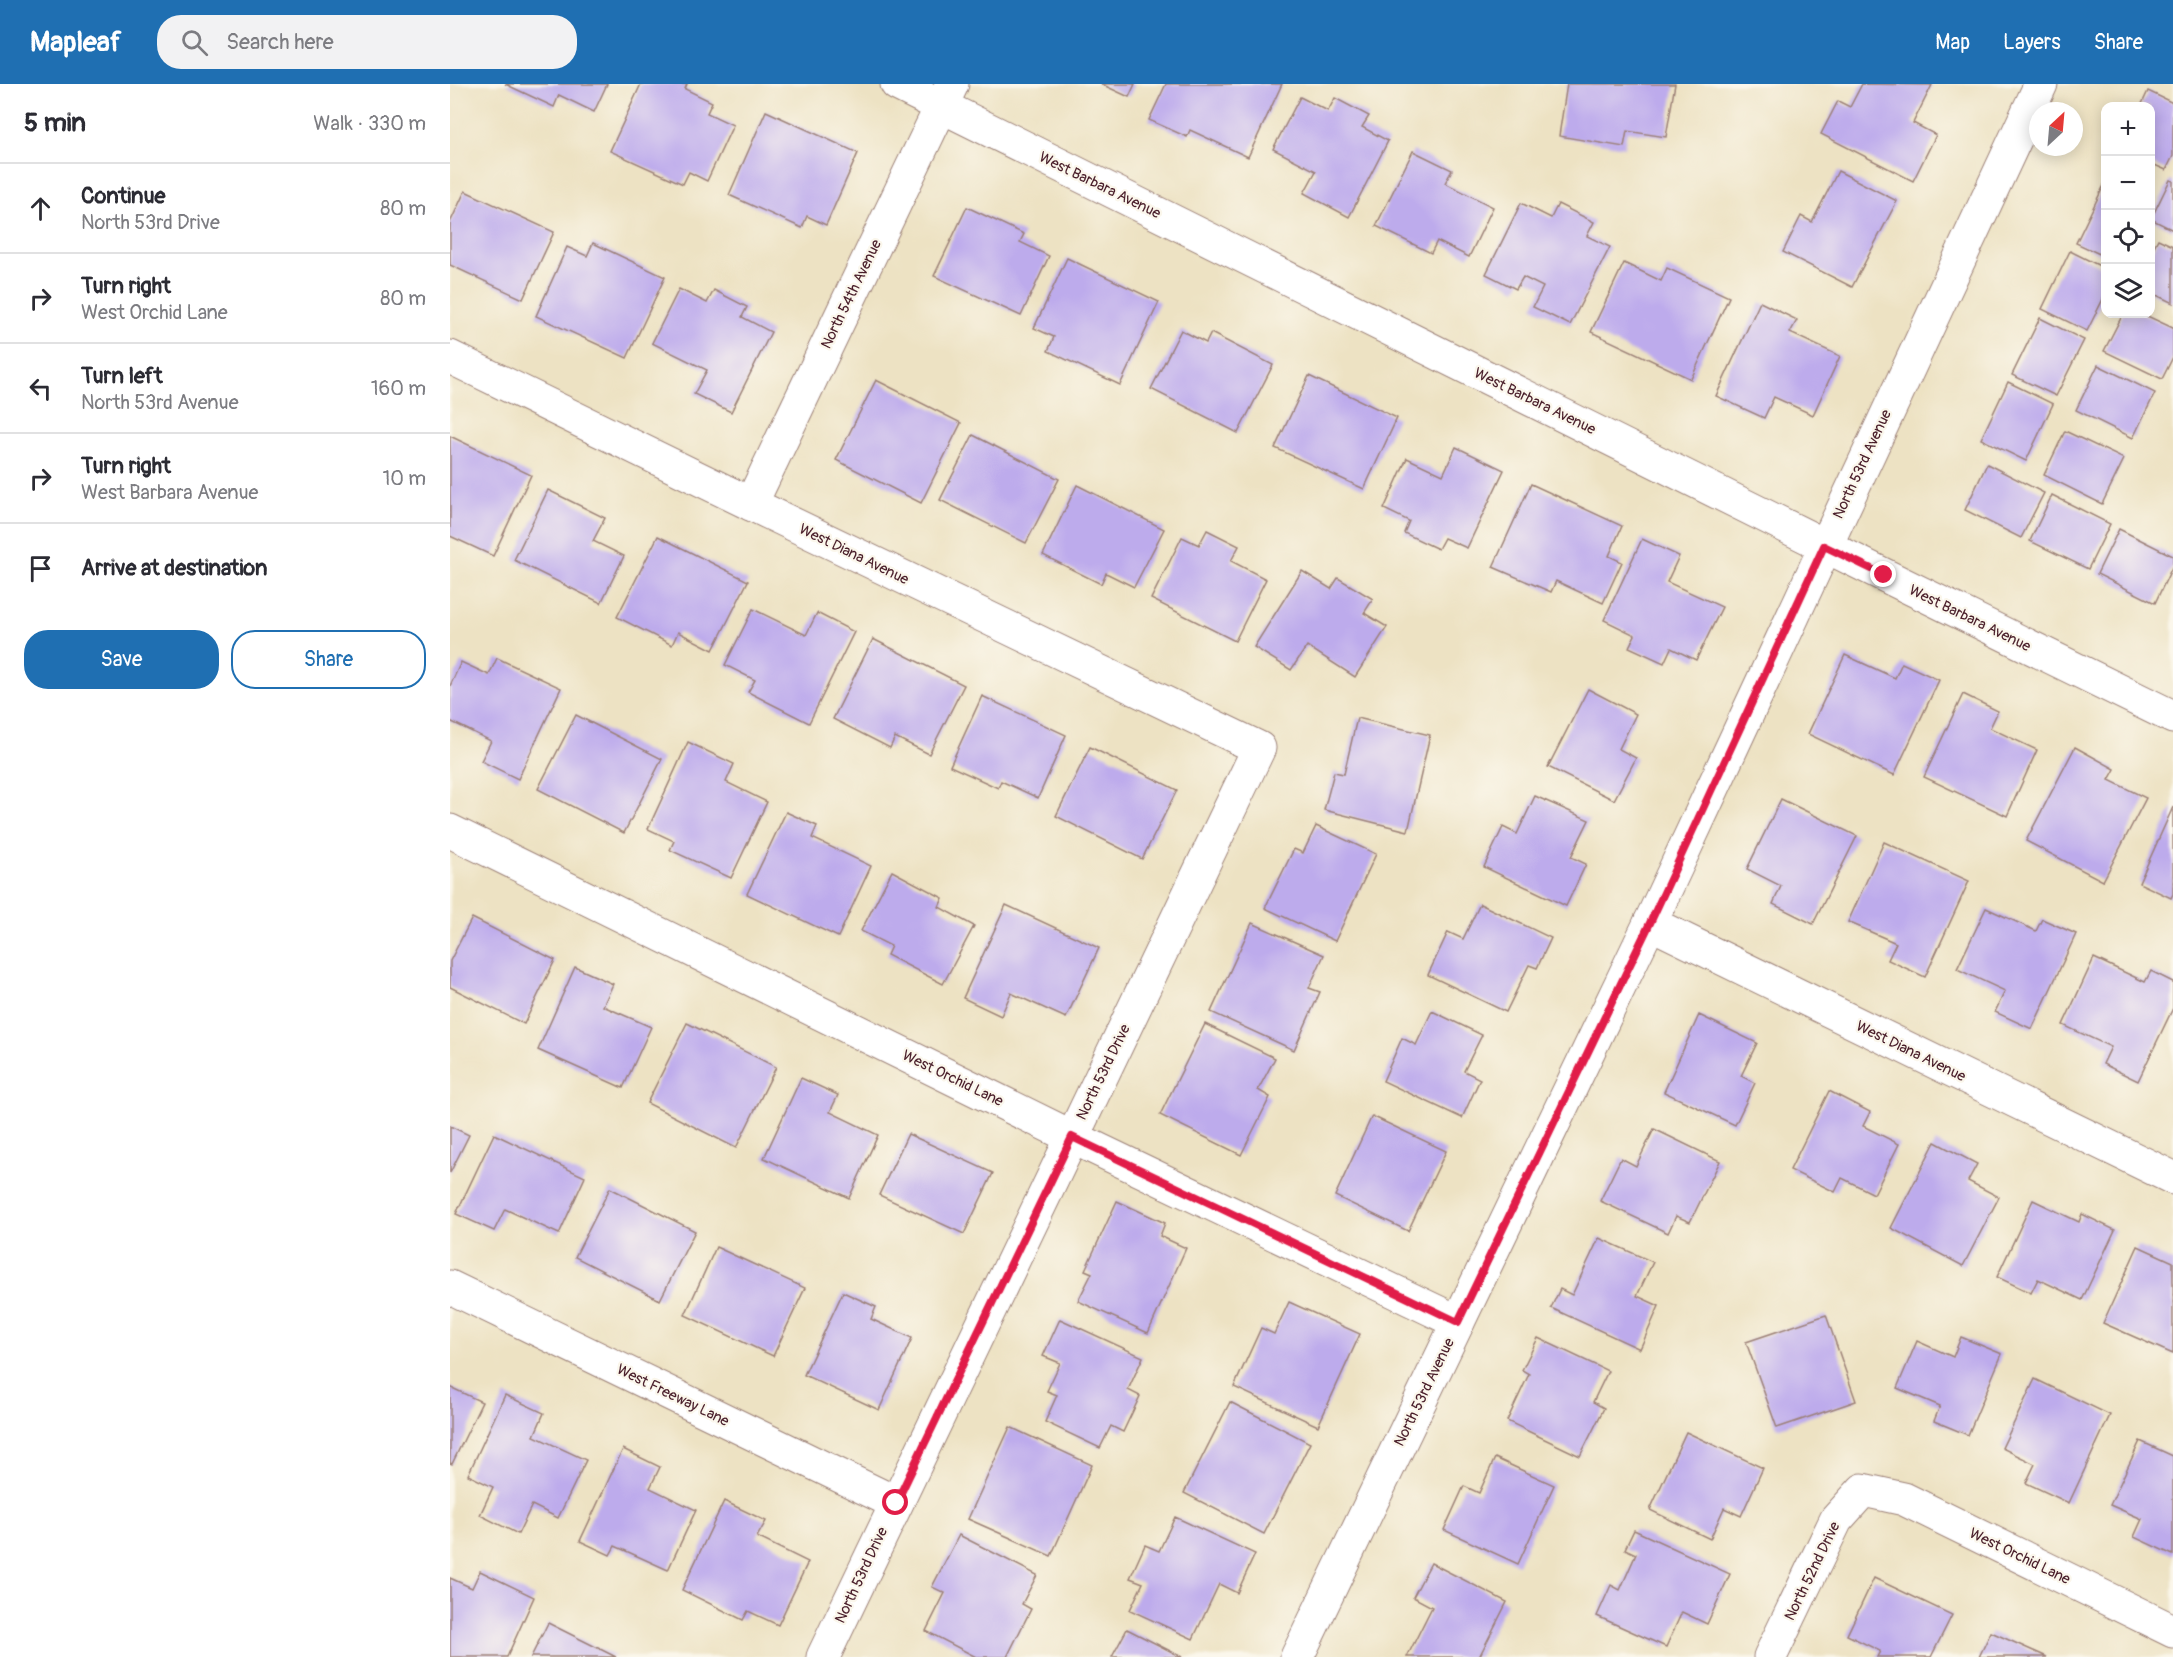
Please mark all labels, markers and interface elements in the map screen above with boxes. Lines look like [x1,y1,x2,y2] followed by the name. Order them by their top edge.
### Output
[157,15,577,69] search box
[30,25,121,60] text: Mapleaf
[178,26,211,59] icon: search
[226,28,334,56] text: Search here
[1935,29,1970,56] text: Map
[2003,29,2061,56] text: Layers
[2094,29,2143,56] text: Share
[2029,102,2083,156] north arrow
[2101,102,2155,318] map controls
[2101,102,2155,156] button: +
[24,107,86,139] text: 5 min
[313,111,426,136] text: Walk · 330 m
[1036,148,1164,223] street label: West Barbara Avenue
[2101,156,2155,210] button: −
[81,182,165,210] text: Continue
[24,192,57,225] icon: ahead
[380,196,426,221] text: 80 m
[81,210,220,235] text: North 53rd Drive
[2101,210,2155,264] button: locate
[817,236,886,352] street label: North 54th Avenue
[2101,264,2155,318] button: layers
[81,272,171,300] text: Turn right
[24,282,57,315] icon: right
[380,286,426,311] text: 80 m
[81,300,228,325] text: West Orchid Lane
[81,362,163,390] text: Turn left
[1471,364,1599,439] street label: West Barbara Avenue
[24,372,57,405] icon: left
[371,376,426,401] text: 160 m
[81,390,239,415] text: North 53rd Avenue
[1829,406,1896,522] street label: North 53rd Avenue
[81,452,171,480] text: Turn right
[24,462,57,495] icon: right
[382,466,426,491] text: 10 m
[81,480,258,505] text: West Barbara Avenue
[796,520,912,589] street label: West Diana Avenue
[24,552,57,585] icon: arrive
[81,554,267,582] text: Arrive at destination
[1870,561,1896,587] route end
[1906,581,2034,656] street label: West Barbara Avenue
[24,630,219,689] button: Save
[231,630,426,689] button: Share
[1853,1017,1969,1086] street label: West Diana Avenue
[1072,1021,1135,1123] street label: North 53rd Drive
[899,1046,1007,1111] street label: West Orchid Lane
[1390,1334,1459,1449] street label: North 53rd Avenue
[613,1360,733,1431] street label: West Freeway Lane
[882,1489,908,1515] route start
[1780,1518,1845,1624] street label: North 52nd Drive
[831,1523,892,1626] street label: North 53rd Drive
[1966,1524,2074,1589] street label: West Orchid Lane

